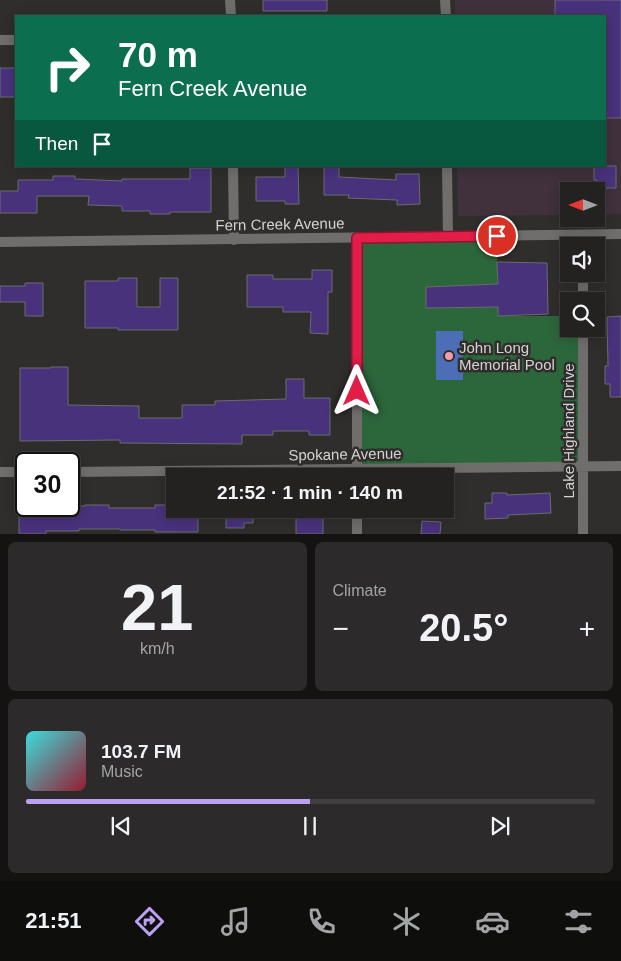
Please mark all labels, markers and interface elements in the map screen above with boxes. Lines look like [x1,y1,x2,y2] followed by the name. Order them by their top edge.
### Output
[35,35,100,100] icon: right
[118,35,198,74] text: 70 m
[118,76,307,101] text: Fern Creek Avenue
[88,130,116,158] icon: arrive
[35,133,78,154] text: Then
[560,182,605,228] north arrow
[560,182,605,337] map controls
[215,214,345,234] street label: Fern Creek Avenue
[476,215,518,257] pin
[483,222,511,250] icon: arrive
[560,237,605,282] button: sound
[560,292,605,337] button: search
[459,339,555,373] place label: John Long Memorial Pool
[443,350,455,362] marker: John Long Memorial Pool
[560,363,577,499] street label: Lake Highland Drive
[330,364,382,416] position arrow
[288,445,402,463] street label: Spokane Avenue
[15,452,80,517] speed limit sign: 30
[217,482,403,503] text: 21:52 · 1 min · 140 m
[121,571,193,644] text: 21
[333,582,387,599] text: Climate
[419,607,508,649] text: 20.5°
[333,613,349,644] text: −
[579,613,595,644] text: +
[140,640,175,657] text: km/h
[101,741,181,762] text: 103.7 FM
[101,763,143,780] text: Music
[107,812,135,840] icon: previous
[296,812,324,840] icon: pause
[486,812,514,840] icon: next
[132,904,167,939] icon: directions
[218,904,253,939] icon: music
[304,904,339,939] icon: phone
[389,904,424,939] icon: climate
[475,904,510,939] icon: car
[561,904,596,939] icon: filters
[25,908,82,933] text: 21:51

